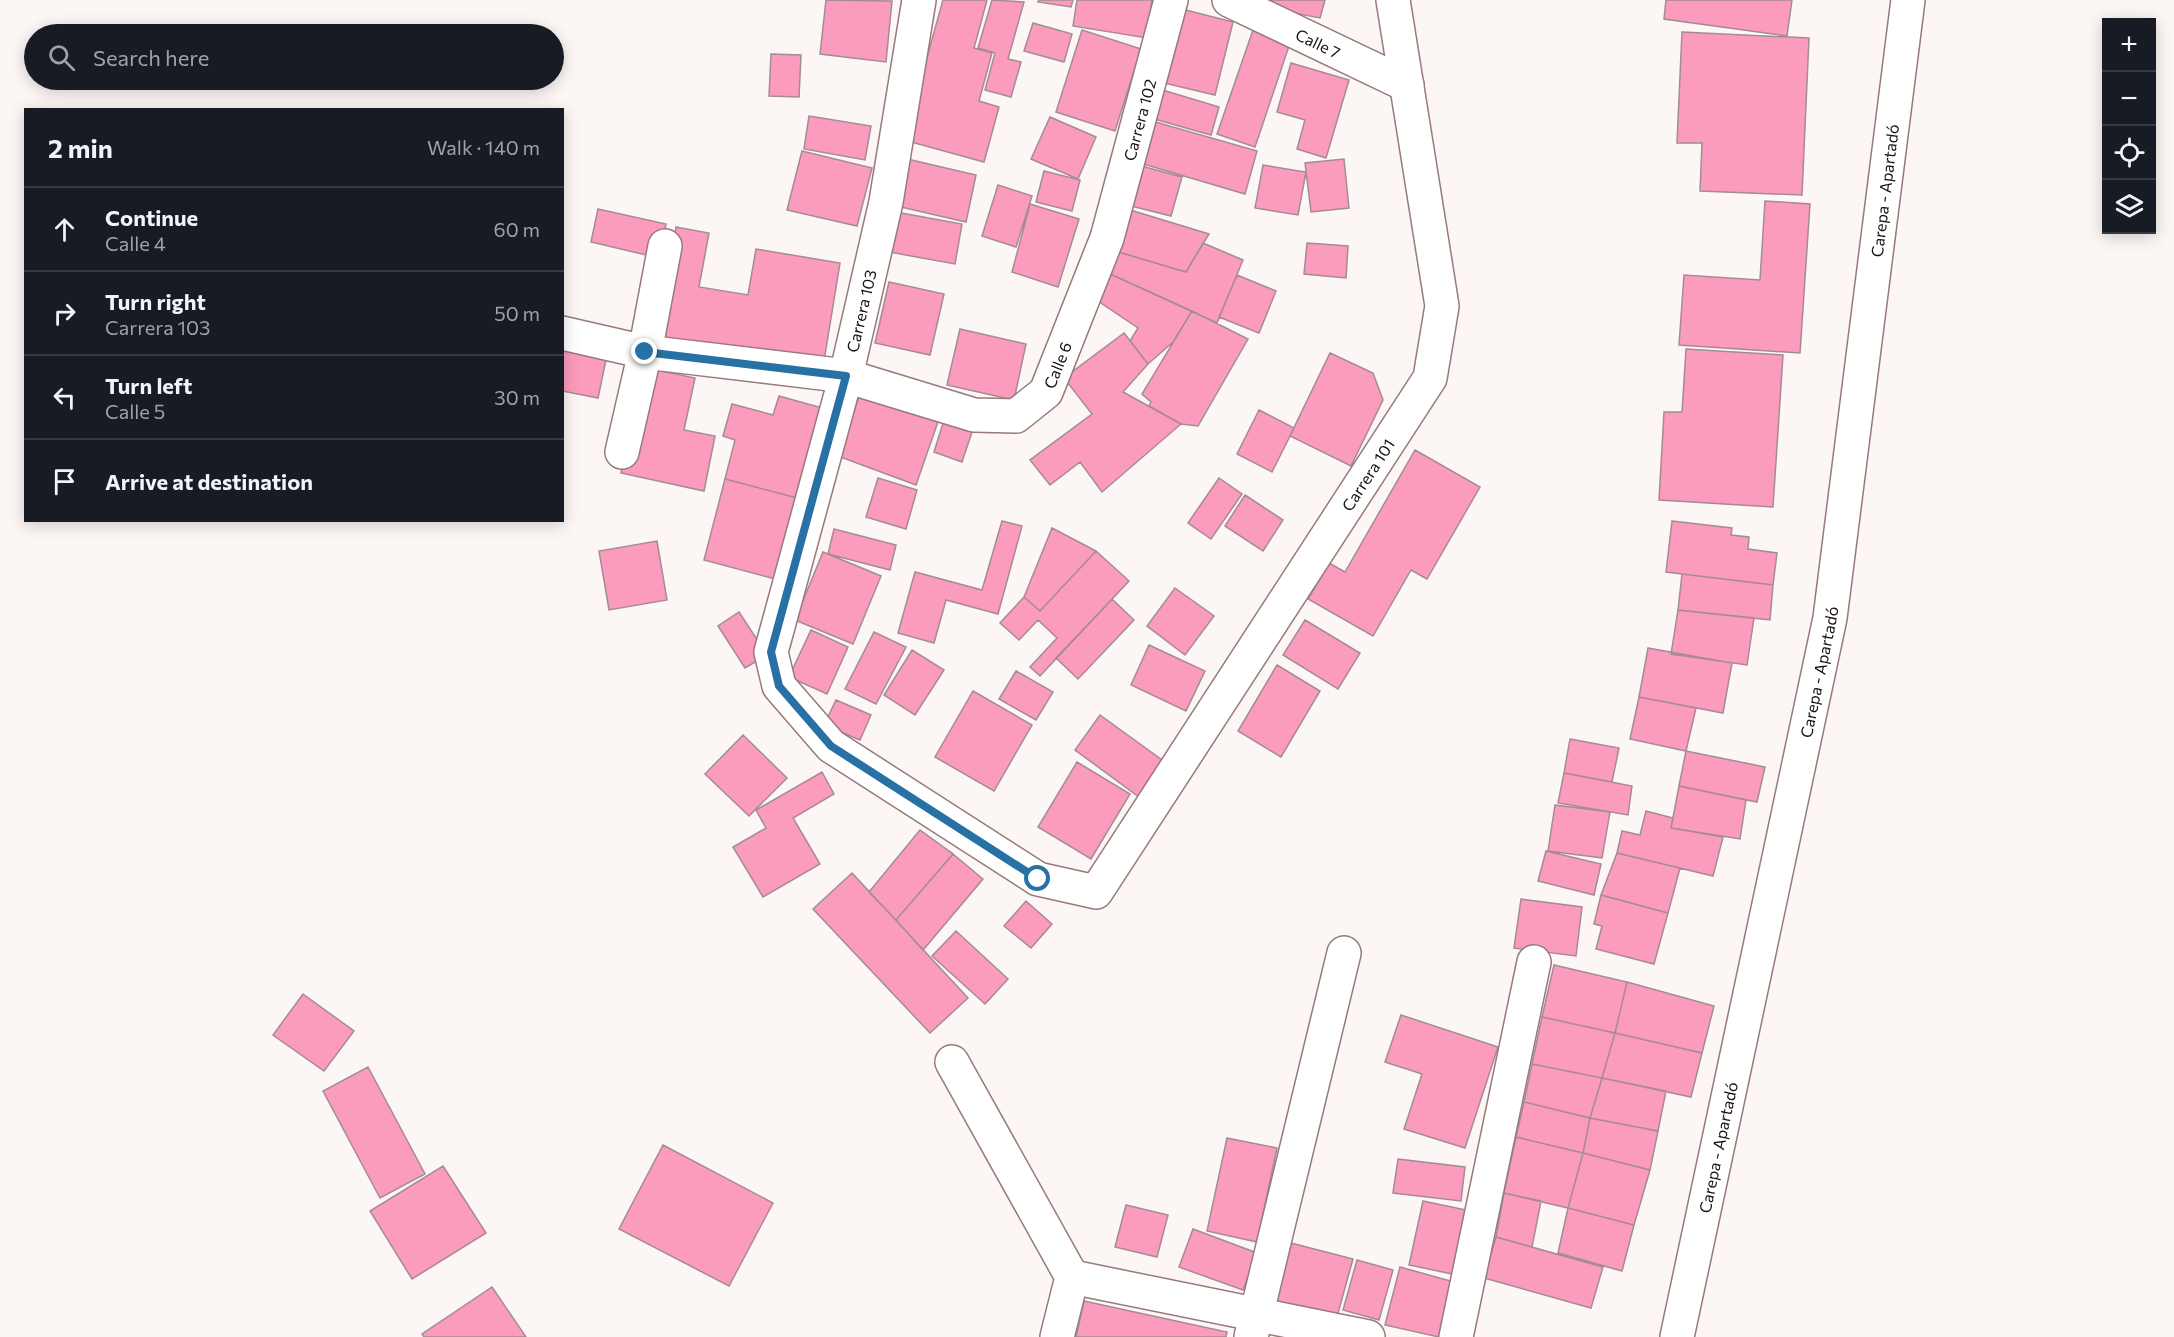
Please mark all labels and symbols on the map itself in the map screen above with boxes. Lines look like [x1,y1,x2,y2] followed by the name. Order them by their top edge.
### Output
[1293,24,1344,61] street label: Calle 7
[1119,76,1159,163] street label: Carrera 102
[1866,123,1902,258] street label: Carepa - Apartadó
[842,268,880,354] street label: Carrera 103
[631,338,657,364] route end
[1039,339,1075,391] street label: Calle 6
[1337,435,1398,514] street label: Carrera 101
[1795,605,1841,739] street label: Carepa - Apartadó
[1024,865,1050,891] route start
[1694,1080,1741,1215] street label: Carepa - Apartadó

